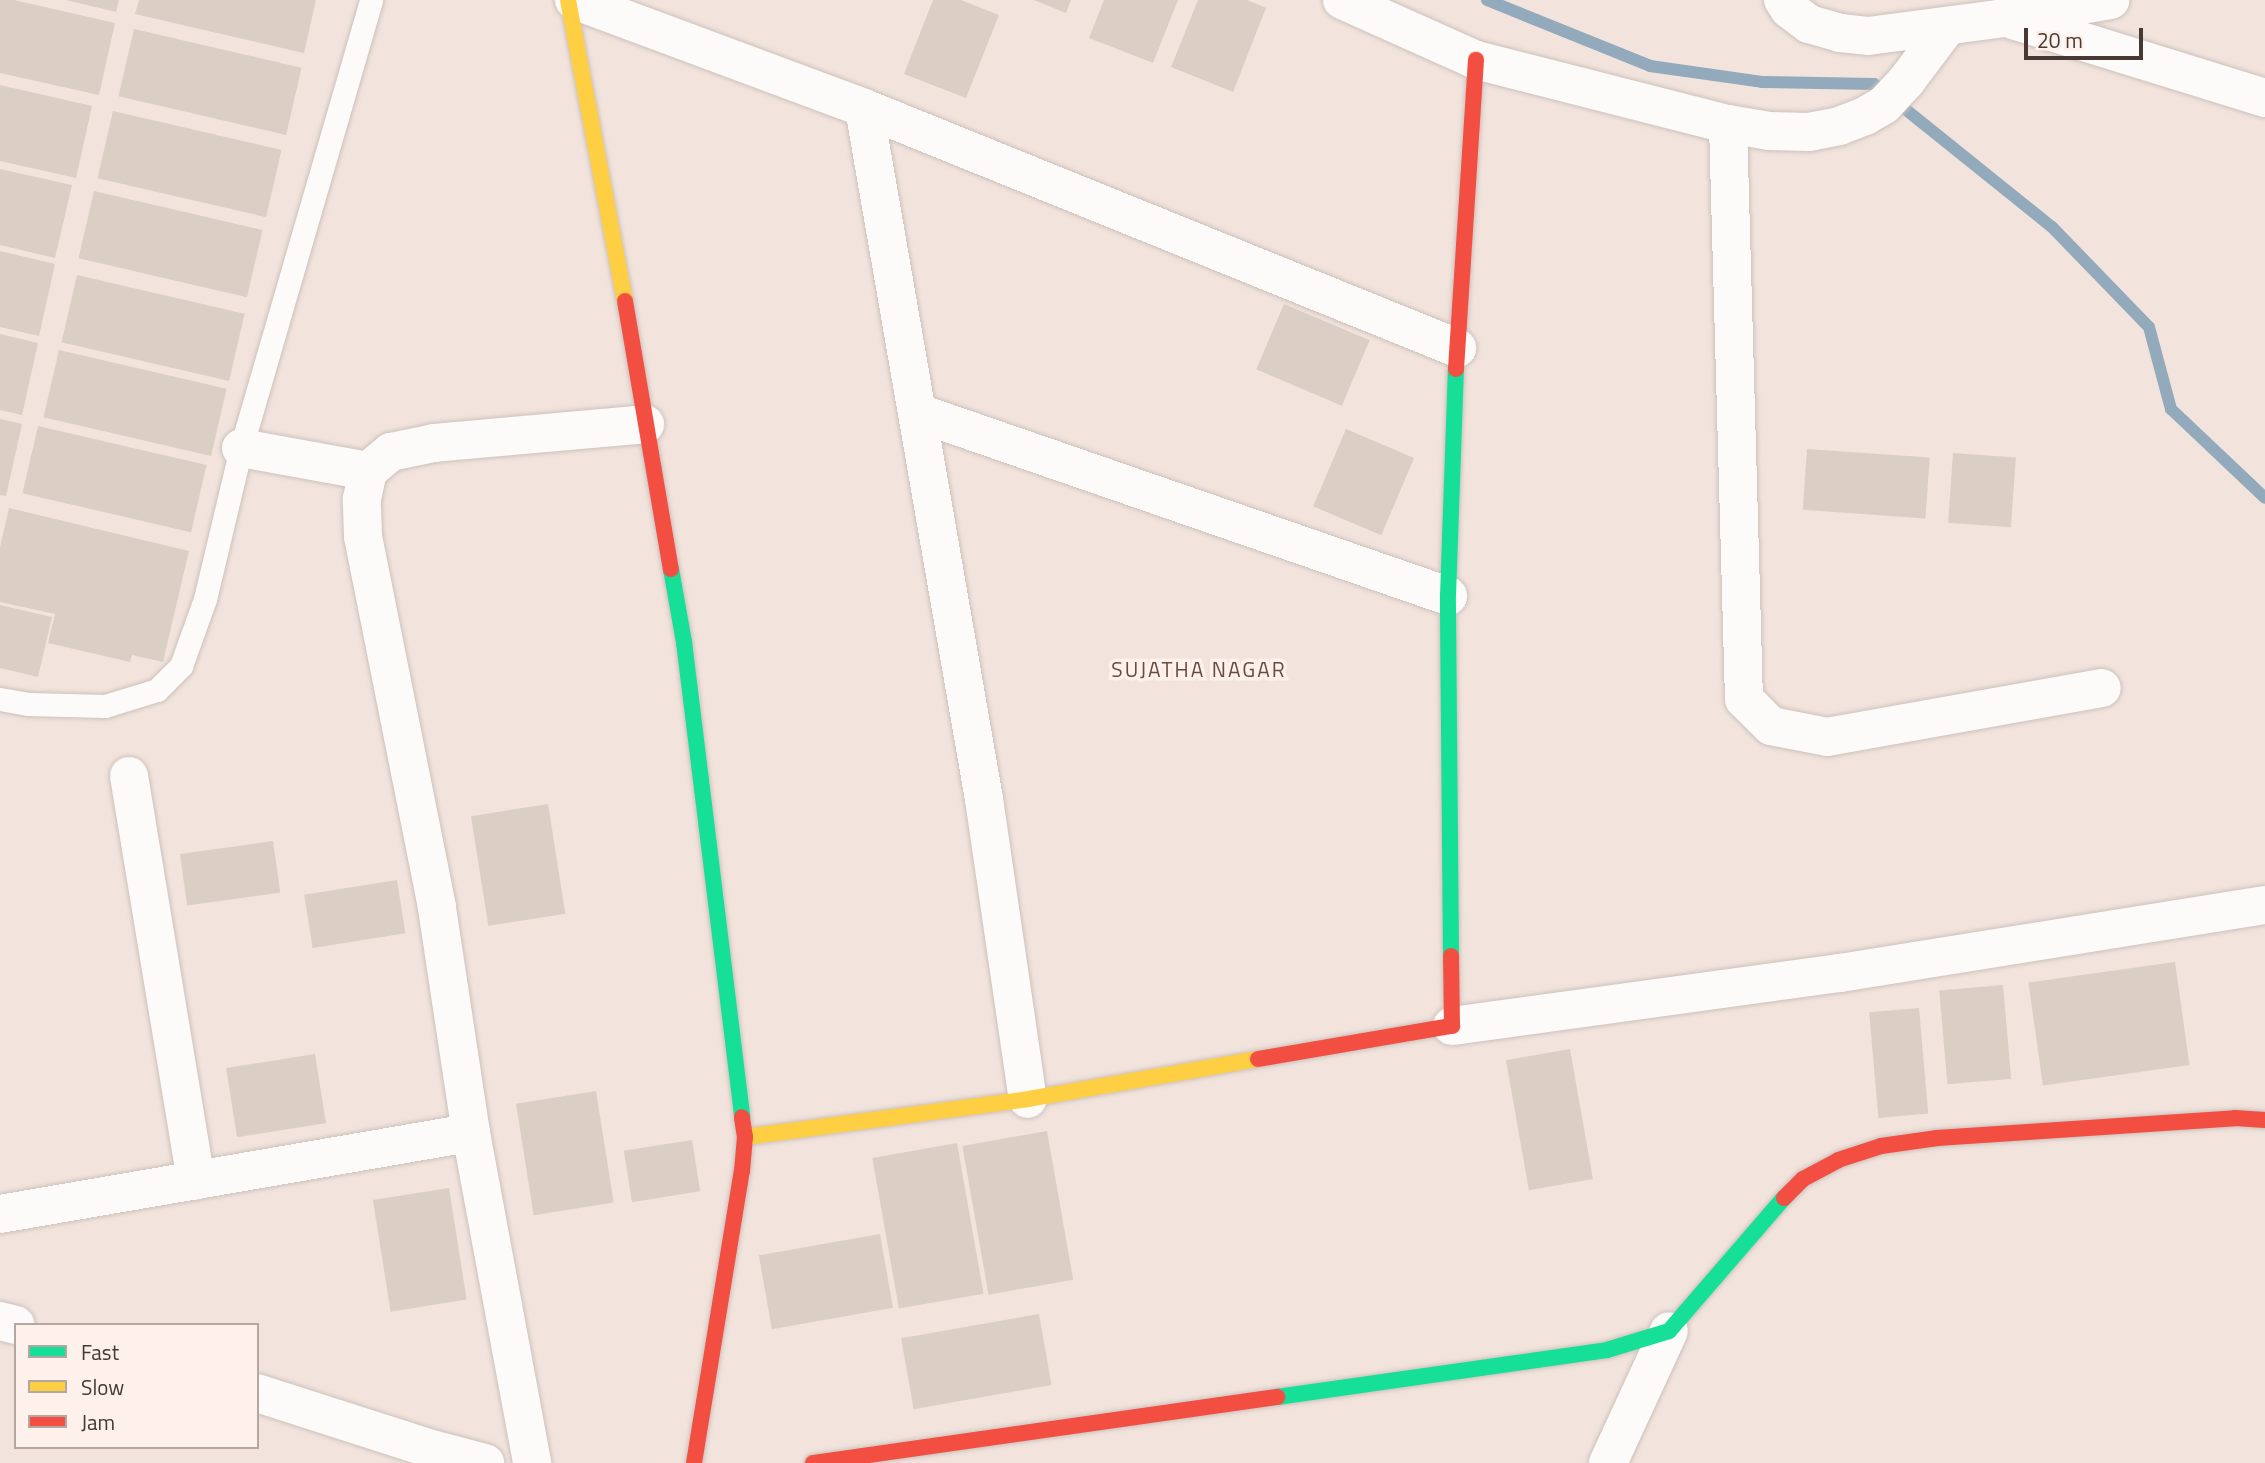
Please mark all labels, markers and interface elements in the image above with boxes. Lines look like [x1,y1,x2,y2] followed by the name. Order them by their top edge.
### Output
[2027,14,2146,58] scale bar
[2037,24,2083,56] text: 20 m
[1113,656,1285,682] district label: SUJATHA NAGAR
[14,1323,259,1449] legend
[81,1336,119,1368] text: Fast
[81,1371,124,1403] text: Slow
[81,1406,115,1438] text: Jam

